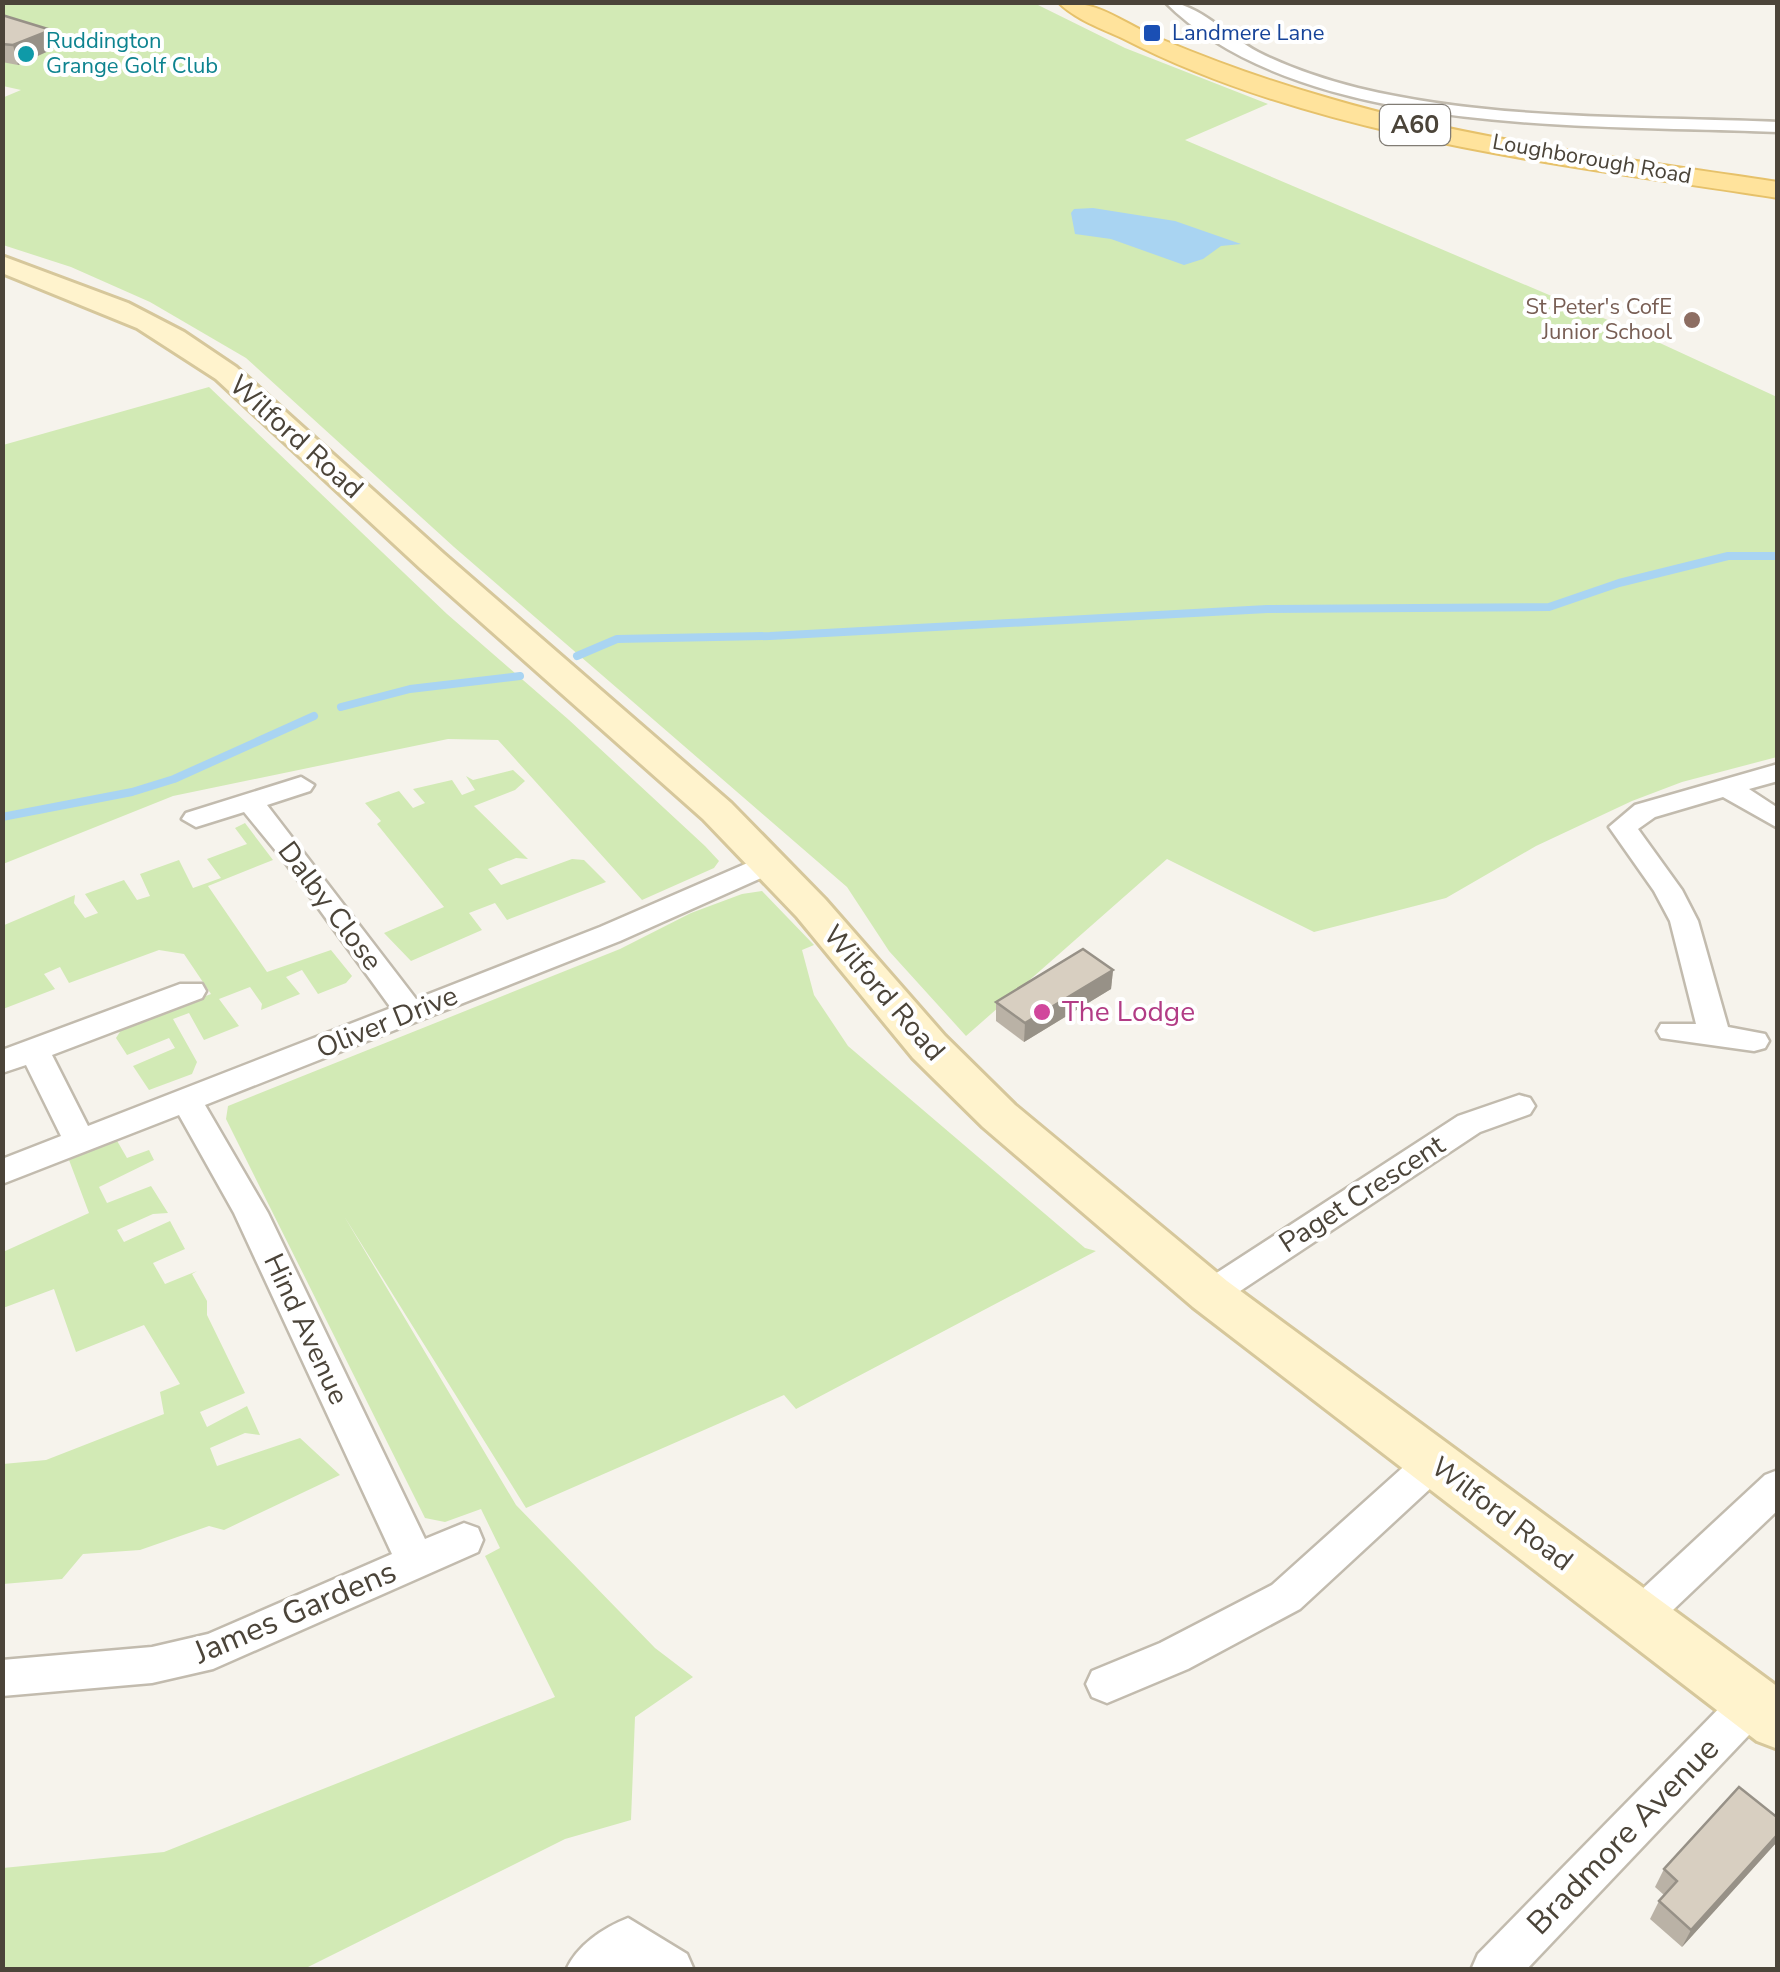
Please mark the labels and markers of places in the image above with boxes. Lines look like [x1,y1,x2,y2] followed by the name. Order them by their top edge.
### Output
[1172,18,1324,48] place label: Landmere Lane
[1141,22,1163,44] marker: Landmere Lane
[46,26,218,81] place label: Ruddington Grange Golf Club
[15,43,37,65] marker: Ruddington Grange Golf Club
[1525,292,1672,347] place label: St Peter's CofE Junior School
[1681,309,1703,331] marker: St Peter's CofE Junior School
[1062,993,1195,1031] place label: The Lodge
[1031,1001,1053,1023] marker: The Lodge

